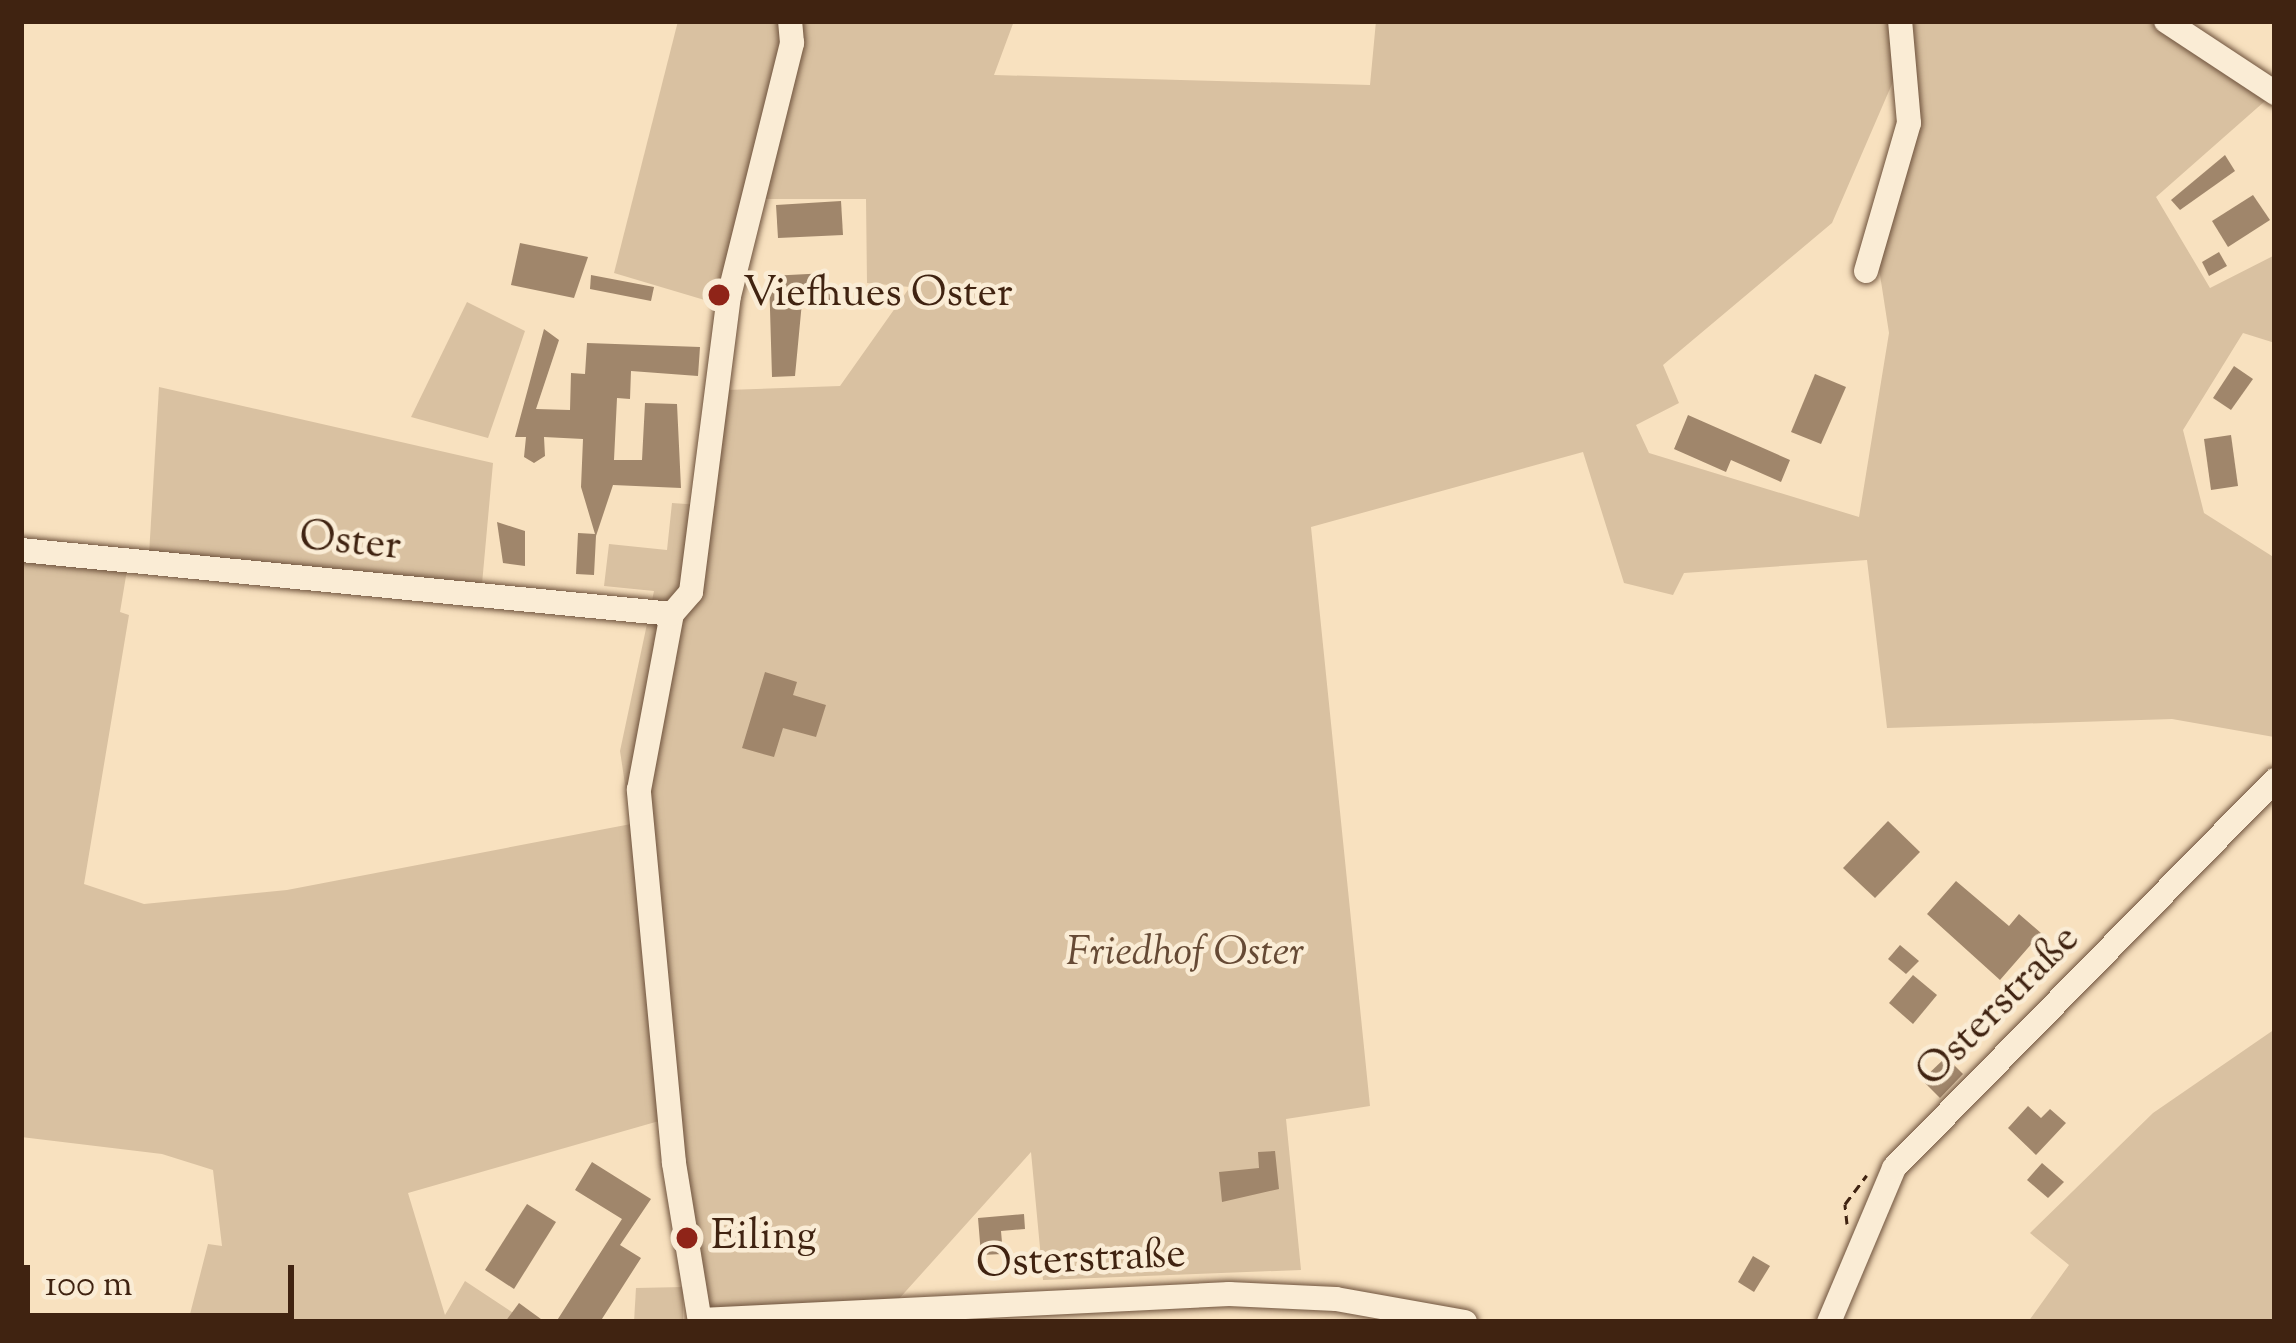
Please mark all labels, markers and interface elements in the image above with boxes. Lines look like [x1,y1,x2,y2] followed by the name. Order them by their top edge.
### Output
[743,270,1013,320] place label: Viefhues Oster
[706,282,732,308] marker: Viefhues Oster
[297,513,403,573] street label: Oster
[1907,915,2091,1099] street label: Osterstraße
[1066,929,1304,979] park label: Friedhof Oster
[711,1213,817,1263] place label: Eiling
[674,1225,700,1251] marker: Eiling
[975,1230,1187,1292] street label: Osterstraße
[30,1241,300,1315] scale bar
[45,1260,132,1312] text: 100 m

